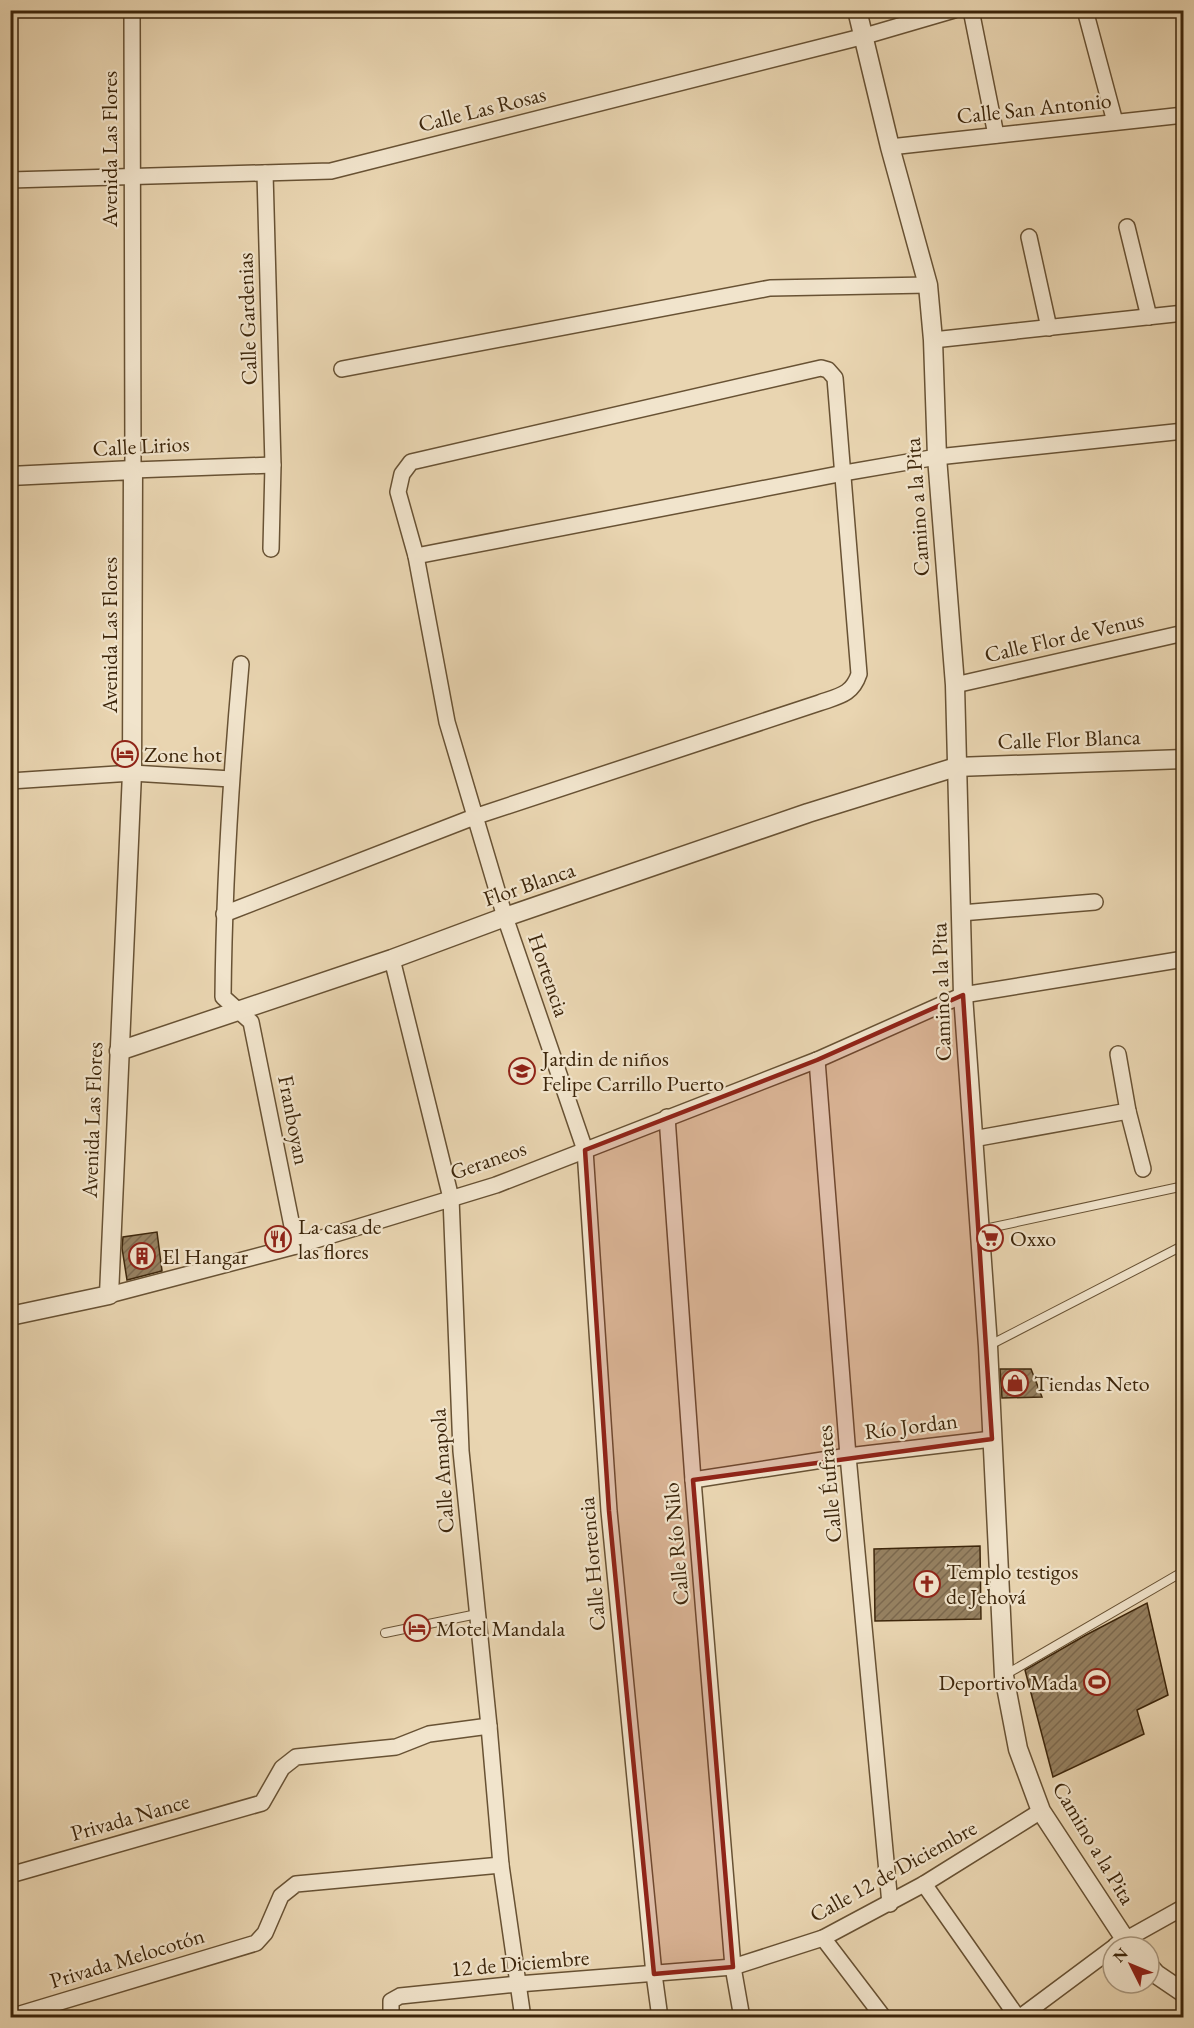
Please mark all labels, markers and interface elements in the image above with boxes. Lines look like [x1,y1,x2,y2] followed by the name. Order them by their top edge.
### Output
[95,71,124,228] street label: Avenida Las Flores
[415,79,549,139] street label: Calle Las Rosas
[955,85,1113,131] street label: Calle San Antonio
[230,252,264,386] street label: Calle Gardenias
[92,429,190,463] street label: Calle Lirios
[898,437,936,577] street label: Camino a la Pita
[95,557,124,714] street label: Avenida Las Flores
[981,605,1147,669] street label: Calle Flor de Venus
[997,722,1141,756] street label: Calle Flor Blanca
[110,739,140,769] hotel icon: Zone hot
[144,740,222,769] place label: Zone hot
[479,855,579,913] street label: Flor Blanca
[924,922,958,1062] street label: Camino a la Pita
[521,929,577,1021] street label: Hortencia
[75,1041,109,1200] street label: Avenida Las Flores
[540,1044,724,1098] place label: Jardin de niños Felipe Carrillo Puerto
[507,1056,537,1086] school or university icon: Jardin de niños Felipe Carrillo Puerto
[271,1073,317,1167] street label: Franboyan
[446,1133,530,1187] street label: Geraneos
[298,1212,382,1266] place label: La casa de las flores
[975,1223,1005,1253] supermarket icon: Oxxo
[263,1224,293,1254] restaurant icon: La casa de las flores
[1010,1224,1056,1253] place label: Oxxo
[127,1241,157,1271] building icon: El Hangar
[162,1242,249,1271] place label: El Hangar
[1000,1368,1030,1398] shop icon: Tiendas Neto
[1034,1369,1150,1398] place label: Tiendas Neto
[863,1406,960,1446] street label: Río Jordan
[423,1407,461,1534] street label: Calle Amapola
[809,1424,849,1544] street label: Calle Éufrates
[656,1481,696,1607] street label: Calle Río Nilo
[572,1496,612,1632] street label: Calle Hortencia
[946,1557,1078,1611] place label: Templo testigos de Jehová
[912,1569,942,1599] church icon: Templo testigos de Jehová
[402,1613,432,1643] hotel icon: Motel Mandala
[436,1614,565,1643] place label: Motel Mandala
[1082,1667,1112,1697] sports icon: Deportivo Mada
[938,1668,1078,1697] place label: Deportivo Mada
[1046,1776,1142,1910] street label: Camino a la Pita
[67,1786,193,1848] street label: Privada Nance
[804,1813,982,1929] street label: Calle 12 de Diciembre
[46,1921,208,1995] street label: Privada Melocotón
[1101,1935,1161,1995] north arrow
[450,1942,591,1983] street label: 12 de Diciembre
[1108,1943,1133,1967] text: N

